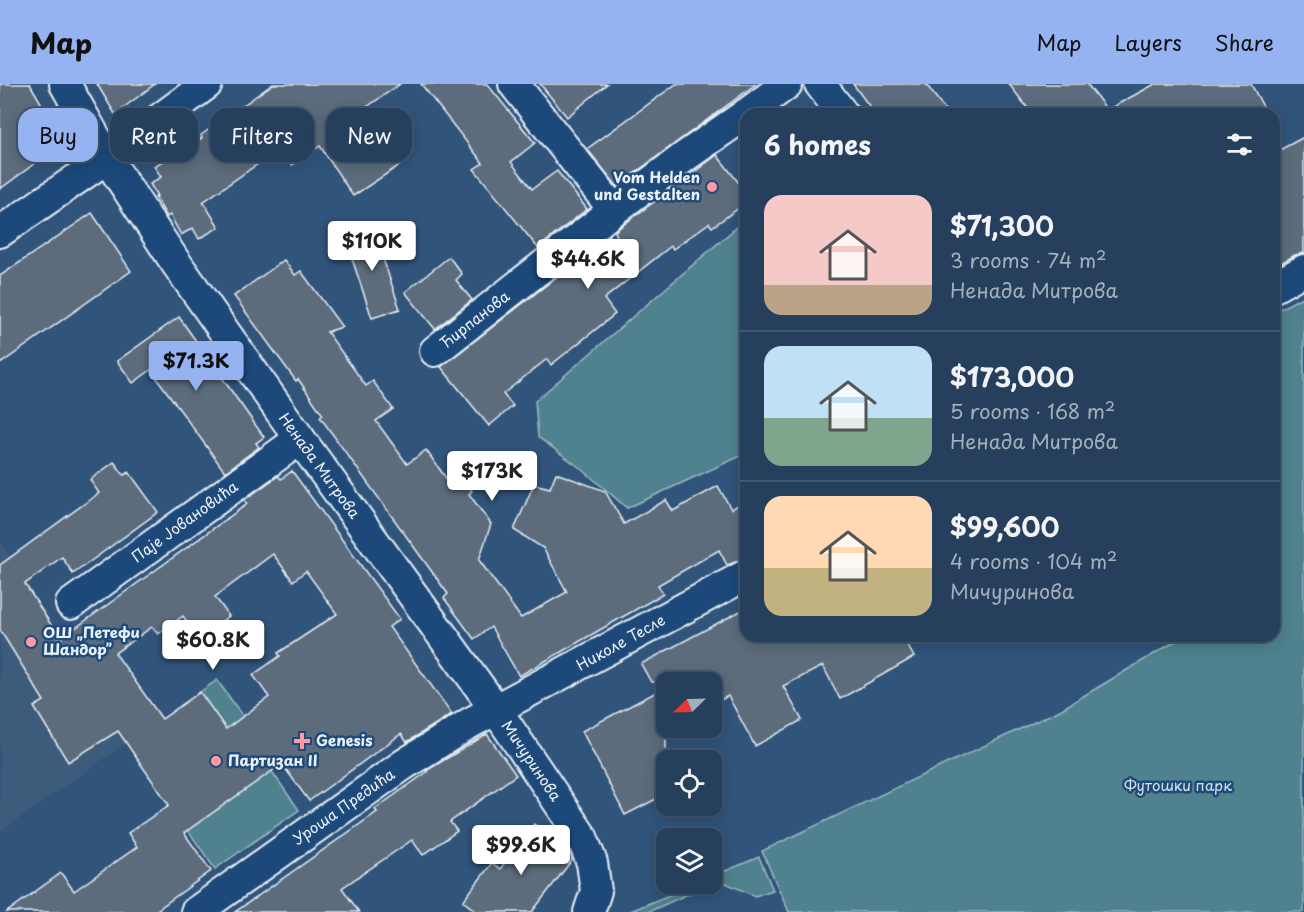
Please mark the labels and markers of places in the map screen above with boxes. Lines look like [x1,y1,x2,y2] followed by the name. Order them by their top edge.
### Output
[594,165,700,205] place label: Vom Helden und Gestalten
[705,180,719,194] marker: Vom Helden und Gestalten
[330,221,414,272] pin: $110K
[539,239,637,290] pin: $44.6K
[147,341,245,392] pin: $71.3K
[450,451,534,502] pin: $173K
[43,620,140,660] place label: ОШ „Петефи Шандор”
[164,620,262,671] pin: $60.8K
[24,635,38,649] marker: ОШ „Петефи Шандор”
[316,728,373,751] place label: Genesis
[293,732,311,750] marker: Genesis
[228,748,318,771] place label: Партизан II
[209,754,223,768] marker: Партизан II
[472,825,570,876] pin: $99.6K

